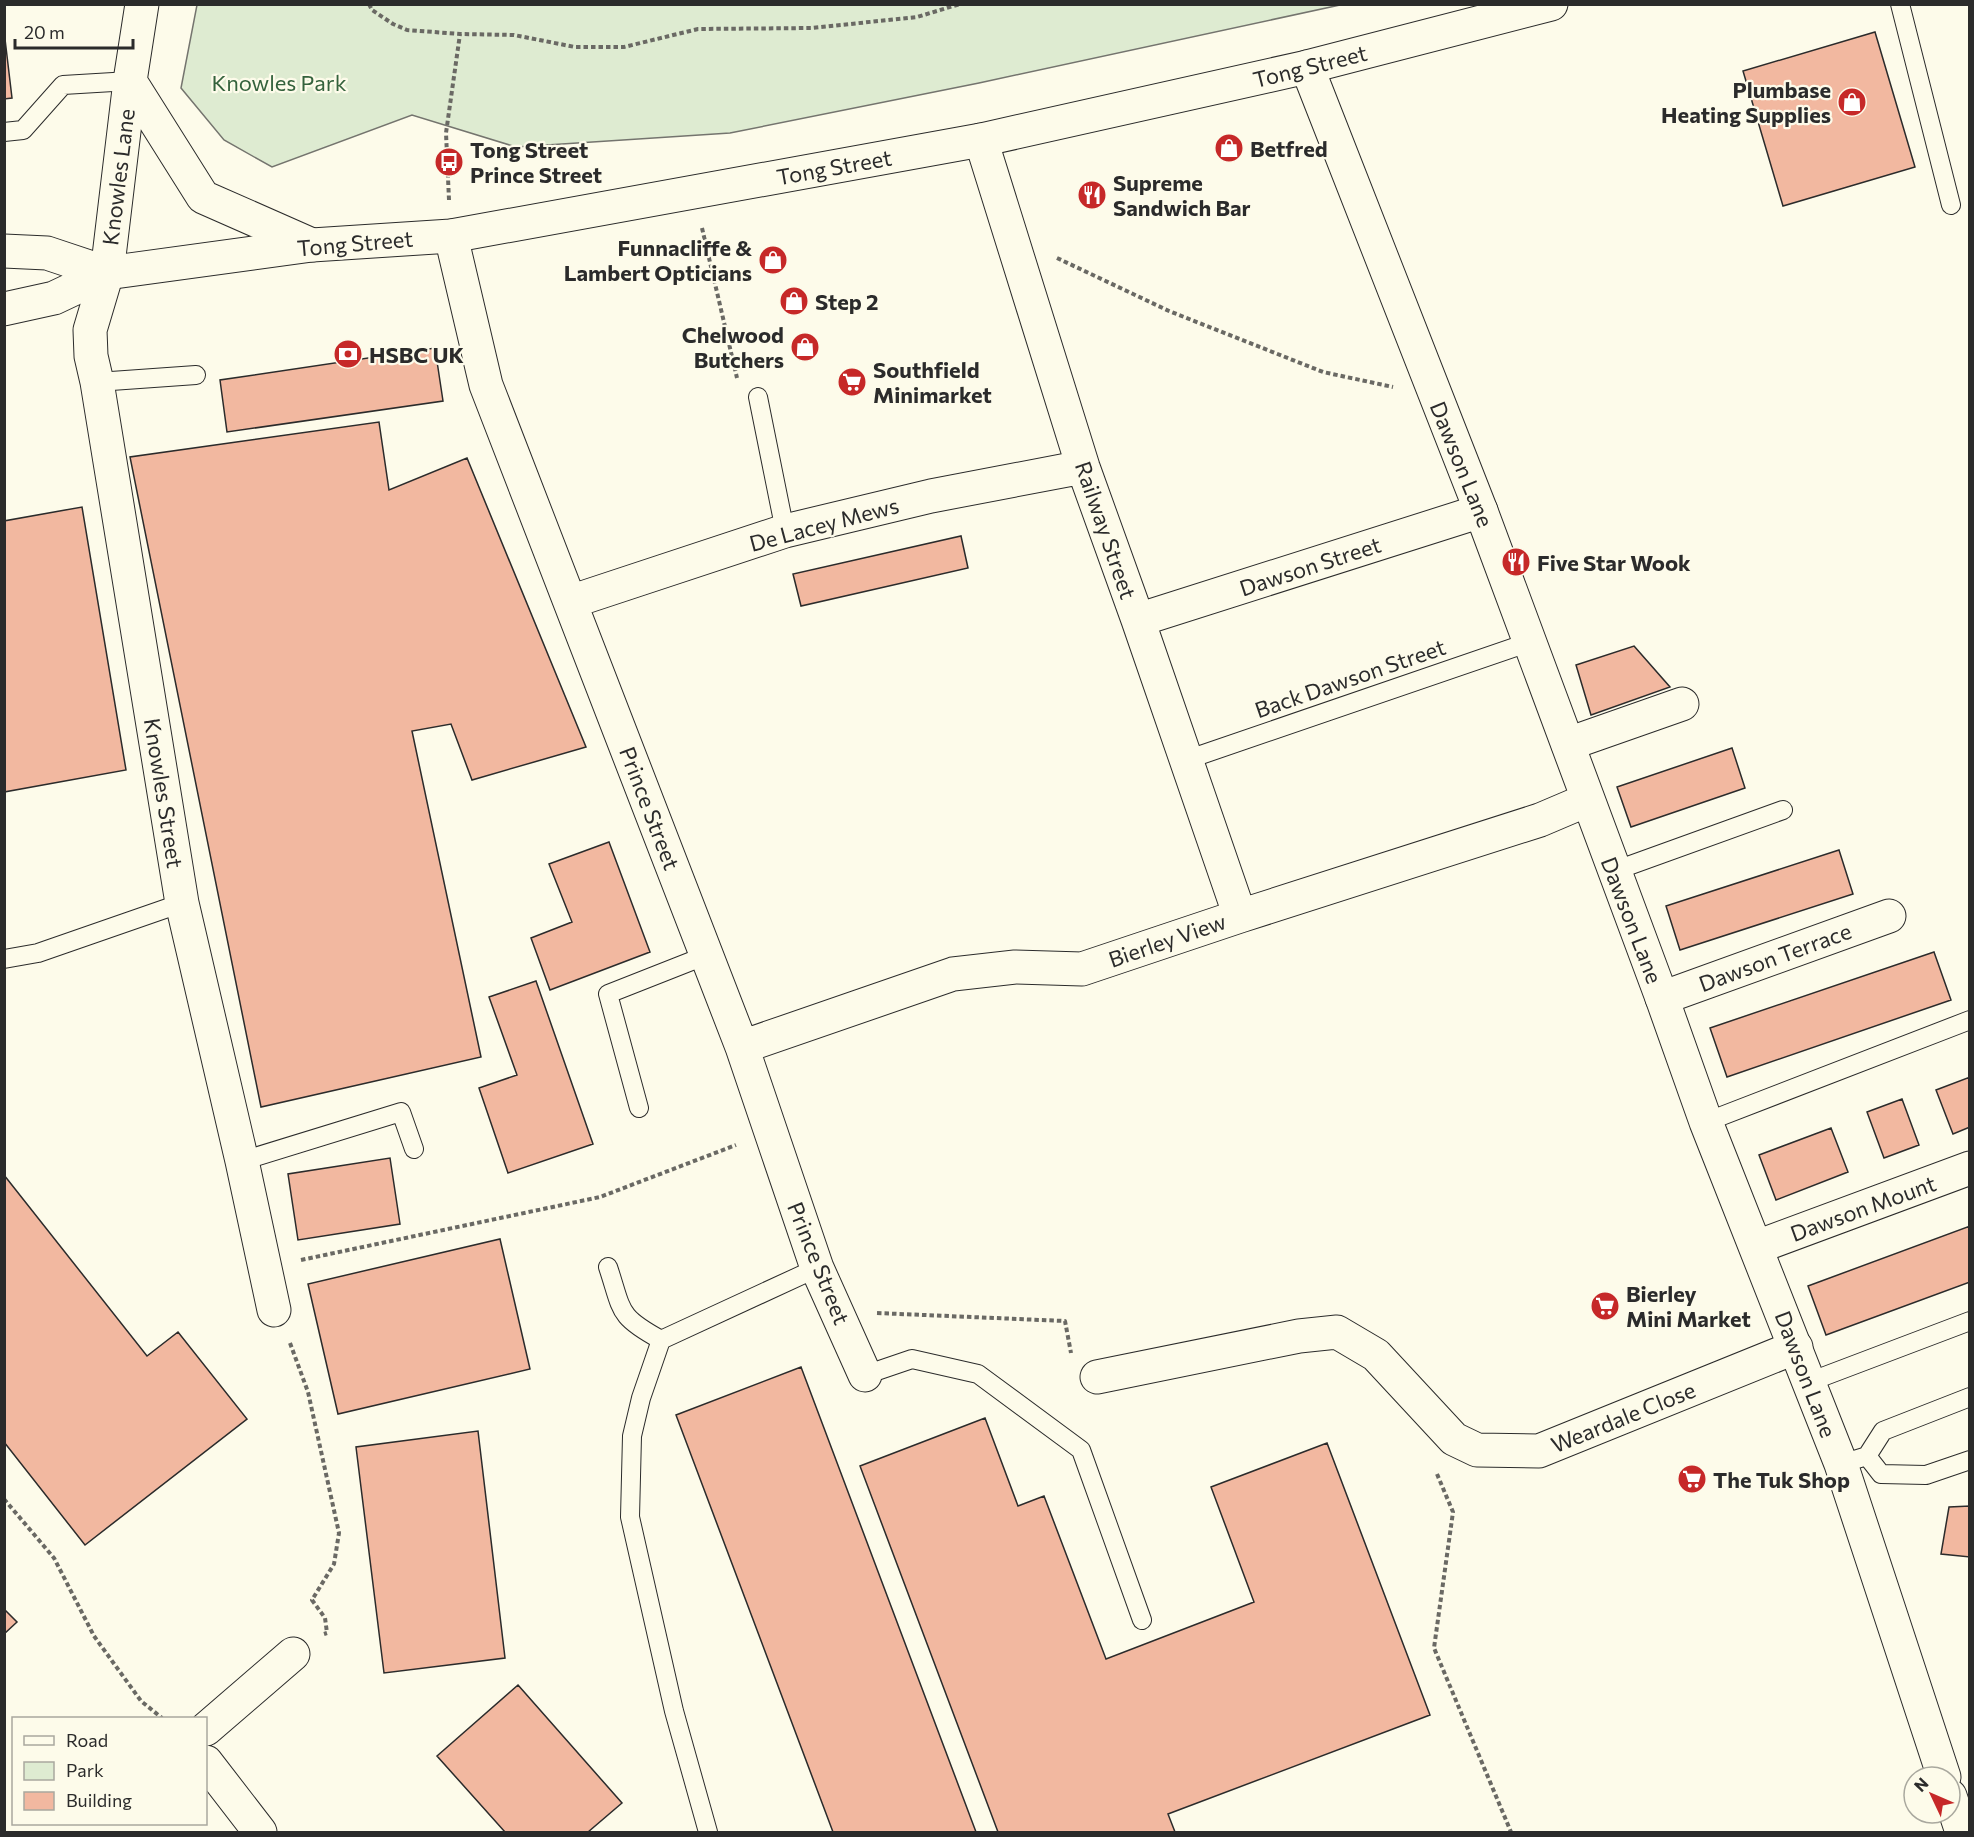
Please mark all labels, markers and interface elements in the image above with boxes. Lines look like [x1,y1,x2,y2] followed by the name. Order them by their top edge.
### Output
[15,12,134,50] scale bar
[24,21,65,43] text: 20 m
[1250,39,1370,93] street label: Tong Street
[211,69,347,96] park label: Knowles Park
[1661,76,1831,128] place label: Plumbase Heating Supplies
[1836,86,1868,118] shop icon: Plumbase Heating Supplies
[96,107,140,247] street label: Knowles Lane
[1213,132,1245,164] shop icon: Betfred
[1250,135,1328,162] place label: Betfred
[470,136,602,188] place label: Tong Street Prince Street
[774,144,894,190] street label: Tong Street
[433,146,465,178] bus stop icon: Tong Street Prince Street
[1113,169,1251,221] place label: Supreme Sandwich Bar
[1076,179,1108,211] restaurant icon: Supreme Sandwich Bar
[296,224,414,262] street label: Tong Street
[564,234,752,286] place label: Funnacliffe & Lambert Opticians
[757,244,789,276] shop icon: Funnacliffe & Lambert Opticians
[778,285,810,317] shop icon: Step 2
[815,288,879,315] place label: Step 2
[682,321,784,373] place label: Chelwood Butchers
[789,331,821,363] shop icon: Chelwood Butchers
[332,338,364,370] bank icon: HSBC UK
[369,341,464,368] place label: HSBC UK
[873,356,992,408] place label: Southfield Minimarket
[836,366,868,398] supermarket icon: Southfield Minimarket
[1425,397,1499,531] street label: Dawson Lane
[1070,458,1142,602] street label: Railway Street
[746,491,902,557] street label: De Lacey Mews
[1236,530,1384,602] street label: Dawson Street
[1500,546,1532,578] restaurant icon: Five Star Wook
[1537,549,1691,576] place label: Five Star Wook
[1251,633,1449,723] street label: Back Dawson Street
[139,716,189,870] street label: Knowles Street
[614,743,686,873] street label: Prince Street
[1596,853,1668,987] street label: Dawson Lane
[1105,907,1230,973] street label: Bierley View
[1695,917,1855,997] street label: Dawson Terrace
[1786,1169,1940,1247] street label: Dawson Mount
[782,1198,856,1328] street label: Prince Street
[1626,1280,1751,1332] place label: Bierley Mini Market
[1589,1290,1621,1322] supermarket icon: Bierley Mini Market
[1770,1307,1842,1441] street label: Dawson Lane
[1547,1376,1699,1458] street label: Weardale Close
[1676,1463,1708,1495] supermarket icon: The Tuk Shop
[1713,1466,1850,1493] place label: The Tuk Shop
[12,1717,207,1825] legend
[66,1729,108,1751] text: Road
[66,1759,104,1781] text: Park
[1902,1765,1962,1825] north arrow
[1910,1773,1932,1795] text: N
[66,1789,132,1811] text: Building

